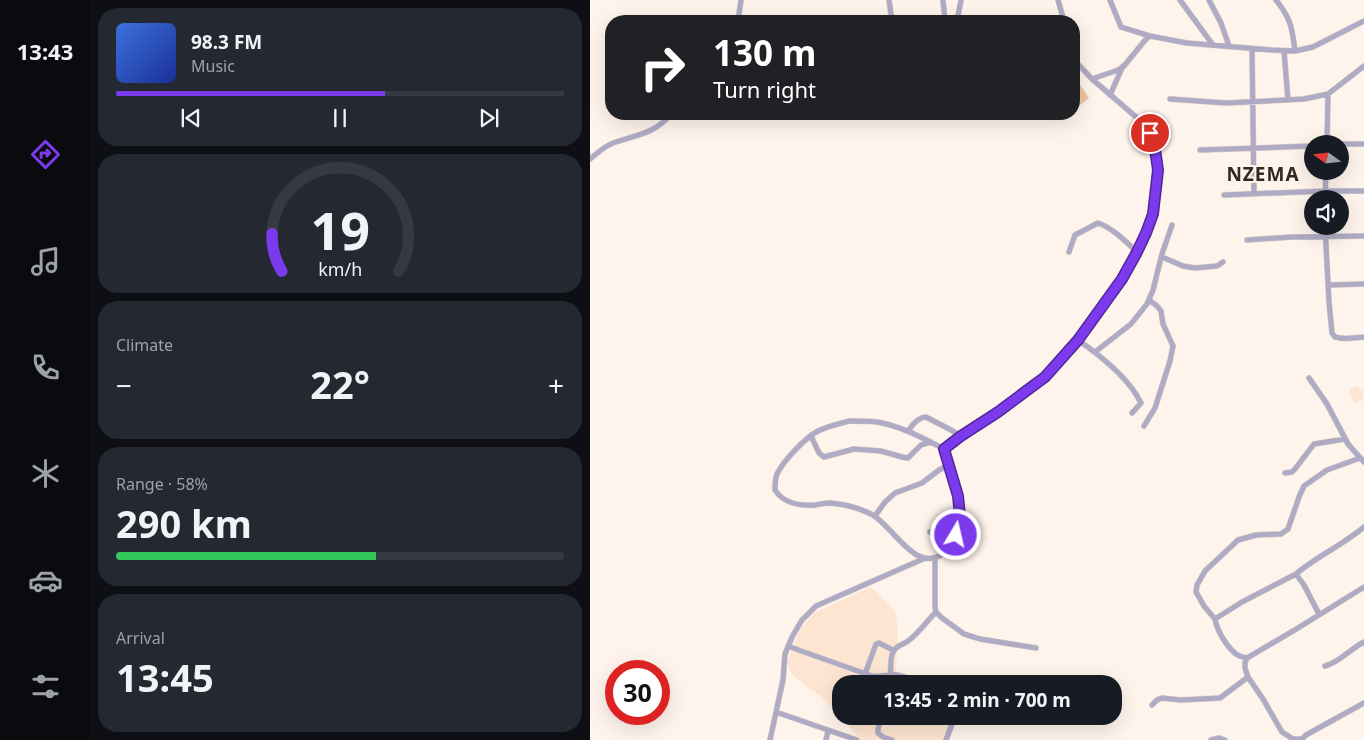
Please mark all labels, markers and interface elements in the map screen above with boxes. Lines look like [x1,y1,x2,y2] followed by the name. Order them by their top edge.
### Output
[191,29,262,55] text: 98.3 FM
[713,29,816,76] text: 130 m
[630,35,695,100] icon: right
[17,36,73,66] text: 13:43
[191,55,235,77] text: Music
[713,74,816,104] text: Turn right
[177,104,205,132] icon: previous
[326,104,354,132] icon: pause
[475,104,503,132] icon: next
[1129,112,1171,154] pin
[1136,119,1164,147] icon: arrive
[1304,135,1349,180] north arrow
[1304,135,1349,235] map controls
[28,137,63,172] icon: directions
[1226,161,1300,187] district label: NZEMA
[1304,190,1349,235] button: sound
[310,194,370,265] text: 19
[28,244,63,279] icon: music
[318,257,362,281] text: km/h
[116,334,173,356] text: Climate
[28,350,63,385] icon: phone
[310,358,370,410] text: 22°
[116,366,132,404] text: −
[548,366,564,404] text: +
[28,456,63,491] icon: climate
[116,473,208,495] text: Range · 58%
[116,497,252,549] text: 290 km
[929,508,981,560] position arrow
[28,563,63,598] icon: car
[116,627,165,649] text: Arrival
[116,651,214,703] text: 13:45
[605,660,670,725] speed limit sign: 30
[28,669,63,704] icon: filters
[883,687,1071,713] text: 13:45 · 2 min · 700 m

